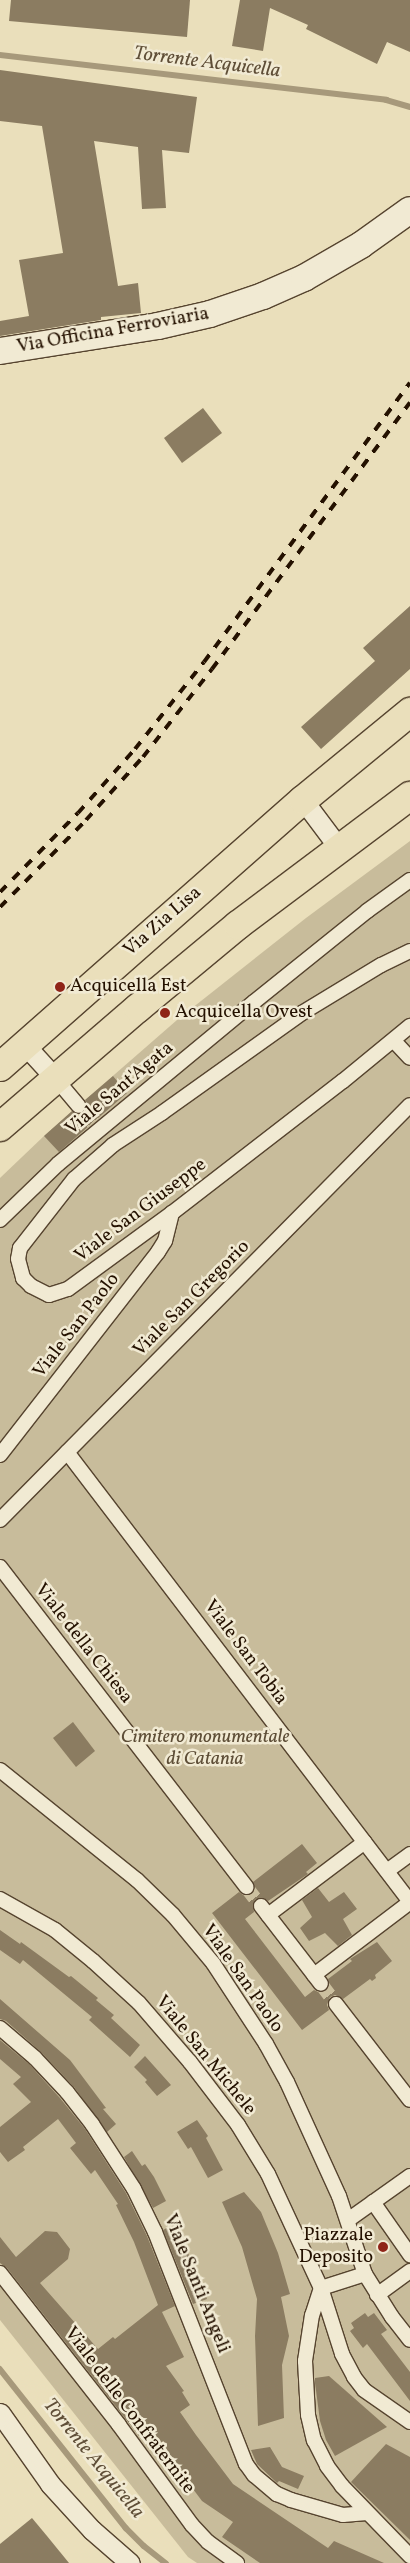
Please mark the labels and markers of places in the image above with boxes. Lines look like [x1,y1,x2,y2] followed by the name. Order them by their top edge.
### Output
[70,976,187,998] place label: Acquicella Est
[54,981,66,993] marker: Acquicella Est
[175,1002,313,1024] place label: Acquicella Ovest
[159,1007,171,1019] marker: Acquicella Ovest
[299,2225,373,2269] place label: Piazzale Deposito
[377,2241,389,2253] marker: Piazzale Deposito

